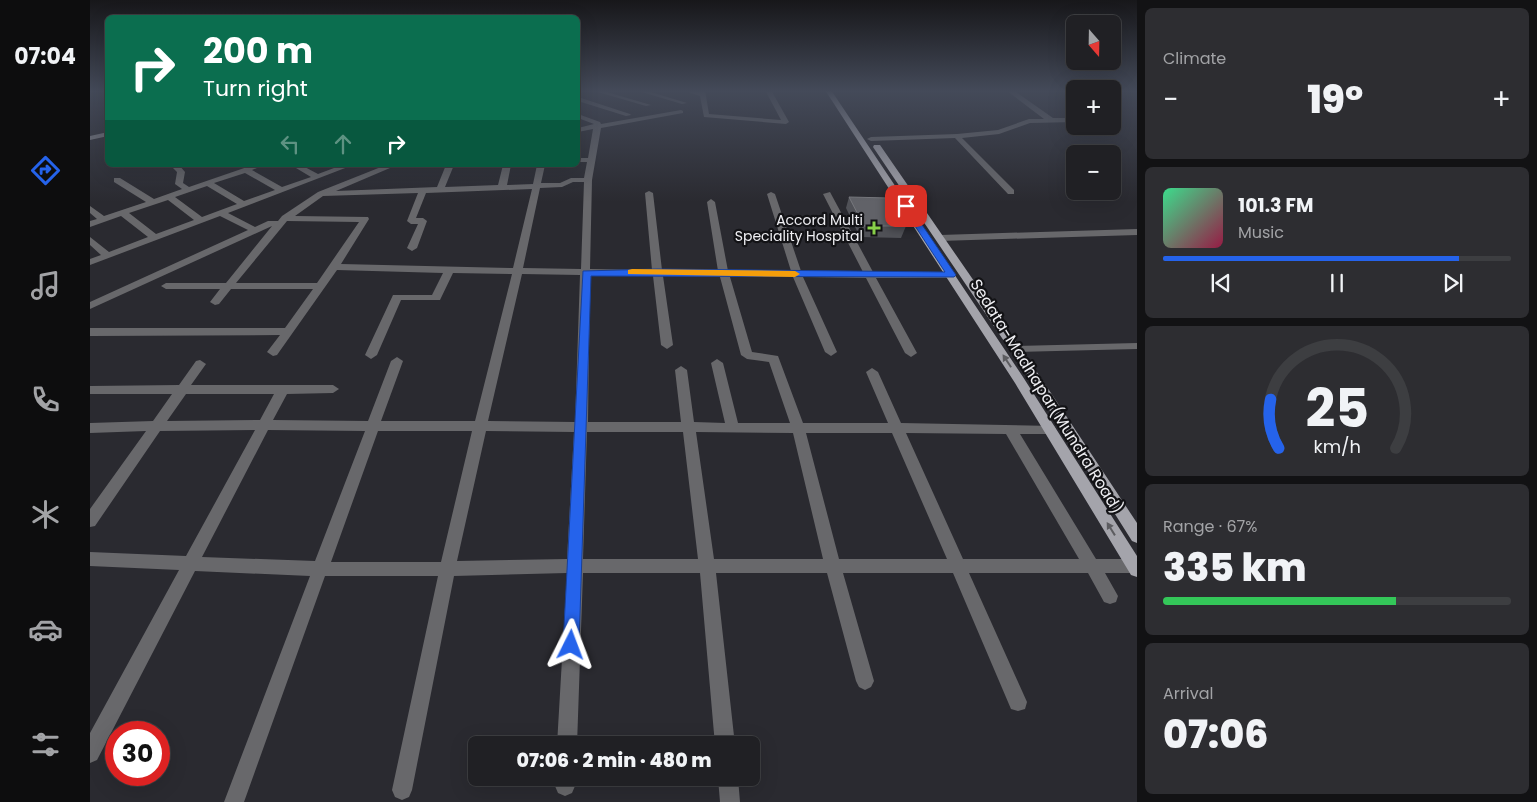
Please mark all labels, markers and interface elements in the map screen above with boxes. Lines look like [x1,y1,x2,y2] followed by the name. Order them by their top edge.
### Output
[1066,15,1121,70] north arrow
[1066,15,1121,200] map controls
[203,26,313,75] text: 200 m
[120,35,185,100] icon: right
[14,41,76,72] text: 07:04
[1163,47,1226,70] text: Climate
[203,73,308,104] text: Turn right
[1307,73,1363,126] text: 19°
[1066,80,1121,135] button: +
[1163,80,1178,119] text: −
[1492,80,1511,119] text: +
[276,130,304,158] icon: left
[329,130,357,158] icon: ahead
[382,130,410,158] icon: right
[1066,145,1121,200] button: −
[28,153,63,188] icon: directions
[885,185,927,227] pin
[892,192,920,220] icon: arrive
[1238,192,1313,219] text: 101.3 FM
[735,210,863,246] place label: Accord Multi Speciality Hospital
[867,221,881,235] marker: Accord Multi Speciality Hospital
[1238,221,1284,244] text: Music
[28,268,63,303] icon: music
[1207,269,1235,297] icon: previous
[1323,269,1351,297] icon: pause
[1439,269,1467,297] icon: next
[965,275,1129,518] street label: Sedata-Madhapar(Mundra Road)
[1002,354,1012,368] one-way arrow
[1305,372,1369,445] text: 25
[28,382,63,417] icon: phone
[1313,434,1361,459] text: km/h
[28,497,63,532] icon: climate
[1163,515,1258,538] text: Range · 67%
[1107,522,1116,535] one-way arrow
[1163,541,1307,594] text: 335 km
[28,612,63,647] icon: car
[544,618,596,670] position arrow
[1163,682,1213,705] text: Arrival
[1163,708,1268,761] text: 07:06
[105,721,170,786] speed limit sign: 30
[28,727,63,762] icon: filters
[516,747,712,774] text: 07:06 · 2 min · 480 m

